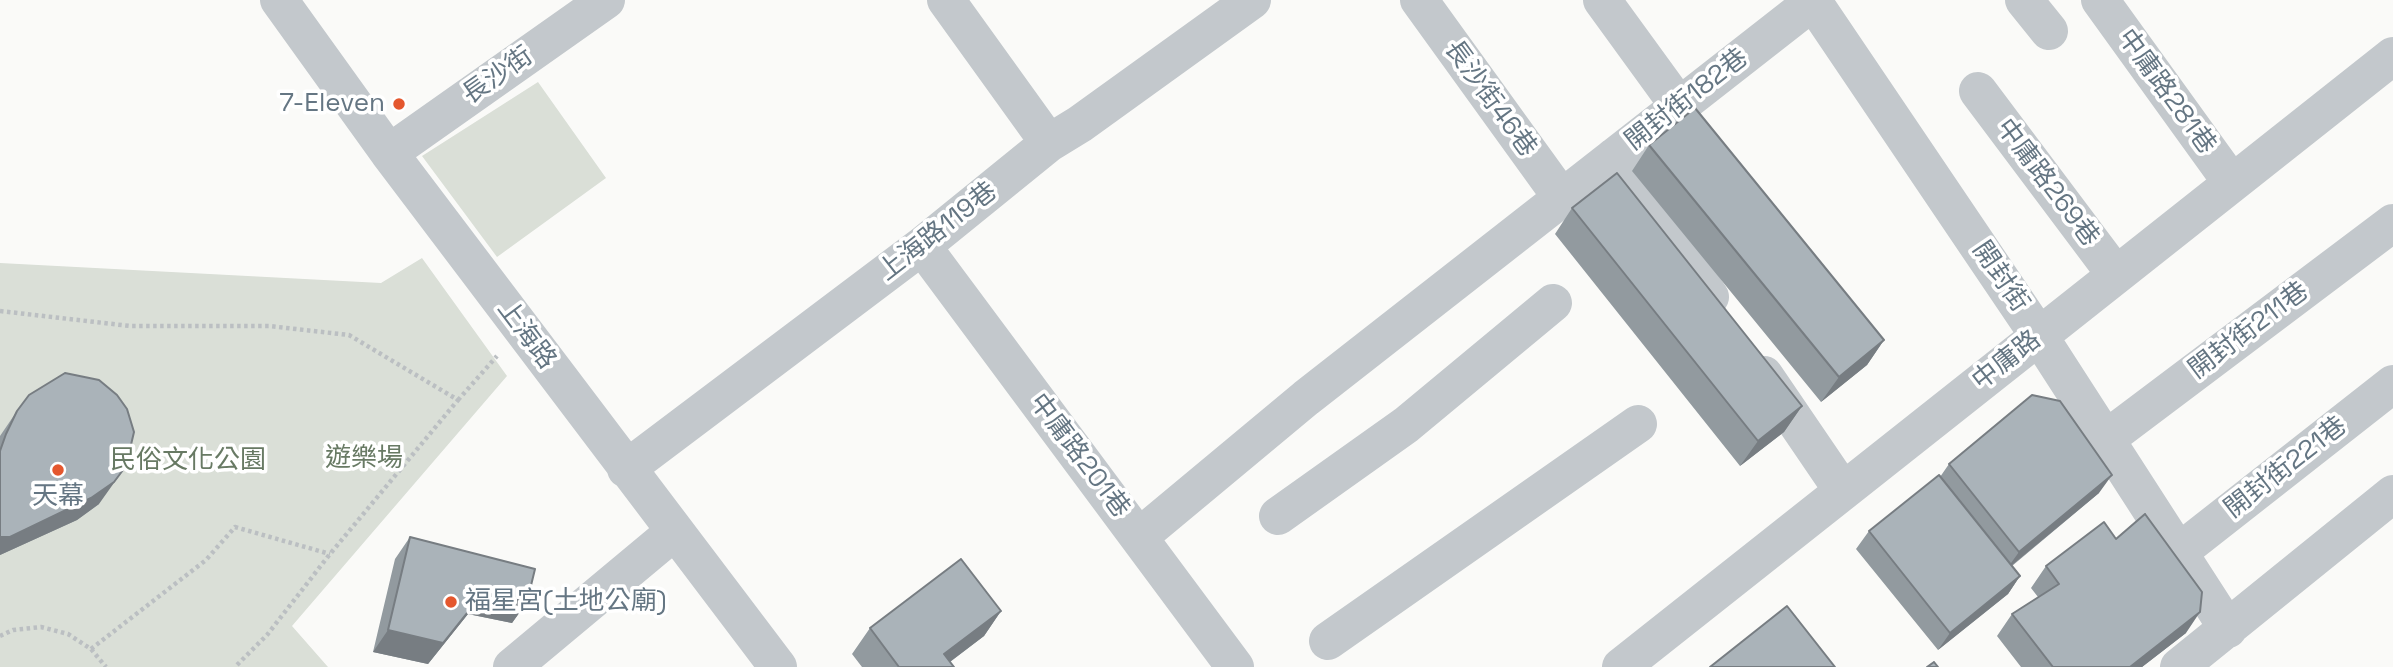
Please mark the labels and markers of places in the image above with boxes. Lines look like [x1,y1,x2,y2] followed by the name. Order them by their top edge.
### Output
[279,88,385,120] place label: 7-Eleven
[391,96,407,112] marker: 7-Eleven
[50,462,66,478] marker: 天幕
[32,481,84,513] place label: 天幕
[465,586,667,618] place label: 福星宮(土地公廟)
[443,594,459,610] marker: 福星宮(土地公廟)

